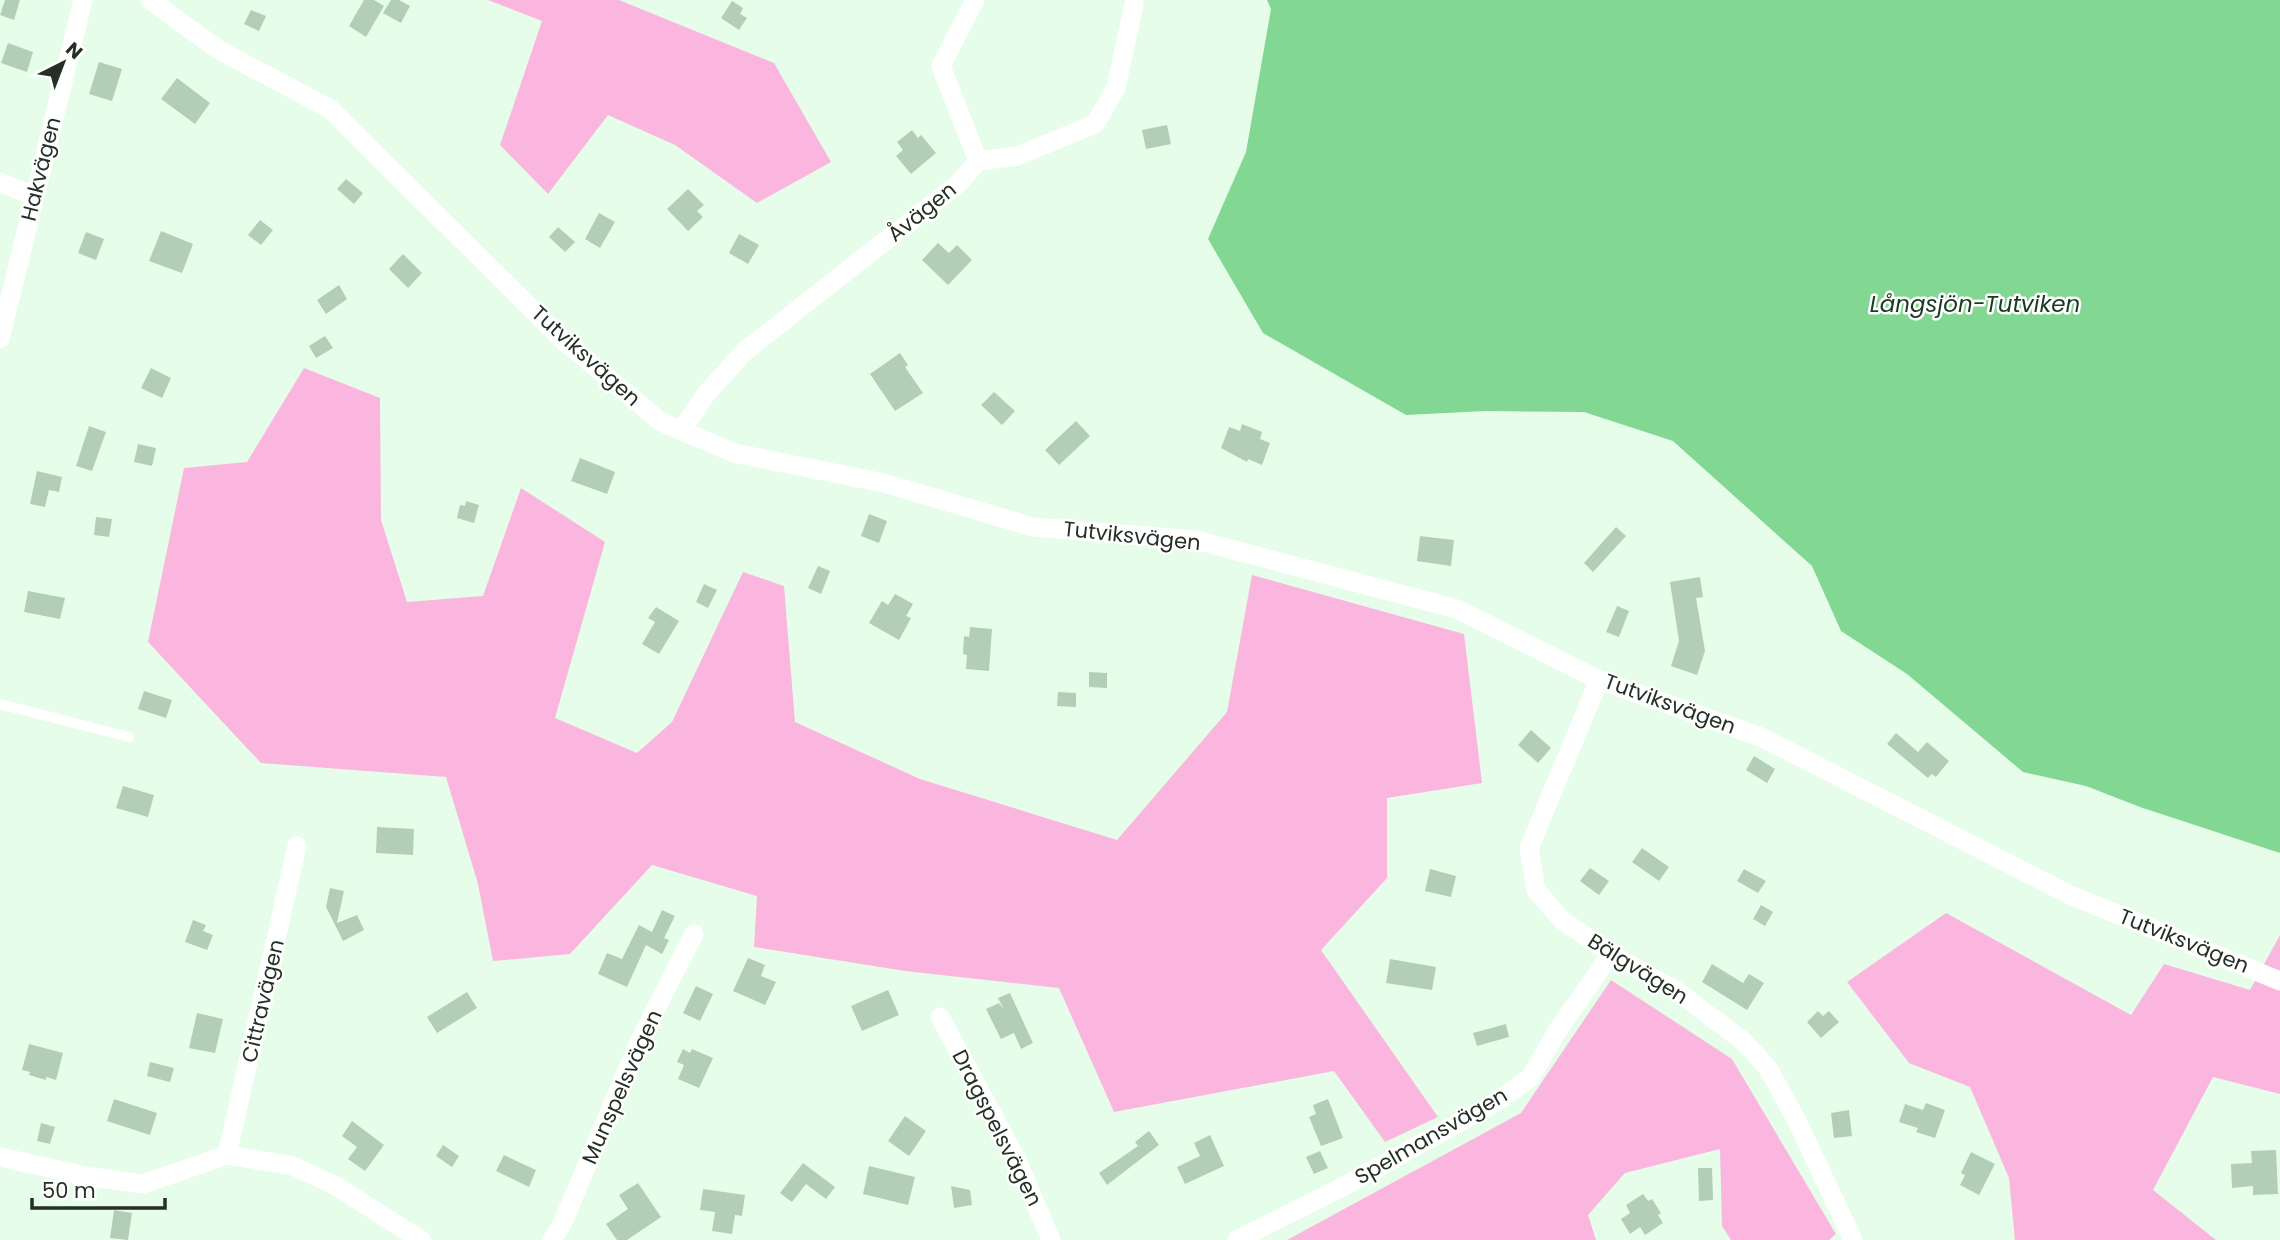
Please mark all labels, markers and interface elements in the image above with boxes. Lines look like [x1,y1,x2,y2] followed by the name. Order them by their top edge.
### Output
[28,28,98,98] north arrow
[60,36,88,66] text: N
[14,114,67,224] street label: Hakvägen
[881,175,962,248] street label: Åvägen
[1870,288,2080,320] water label: Långsjön-Tutviken
[525,299,647,413] street label: Tutviksvägen
[1062,514,1202,557] street label: Tutviksvägen
[1600,666,1740,741] street label: Tutviksvägen
[2115,901,2254,980] street label: Tutviksvägen
[1583,926,1694,1011] street label: Bälgvägen
[234,937,291,1065] street label: Cittravägen
[575,1005,669,1168] street label: Munspelsvägen
[945,1045,1049,1211] street label: Dragspelsvägen
[1349,1080,1512,1191] street label: Spelmansvägen
[32,1166,164,1210] scale bar
[42,1176,96,1205] text: 50 m

